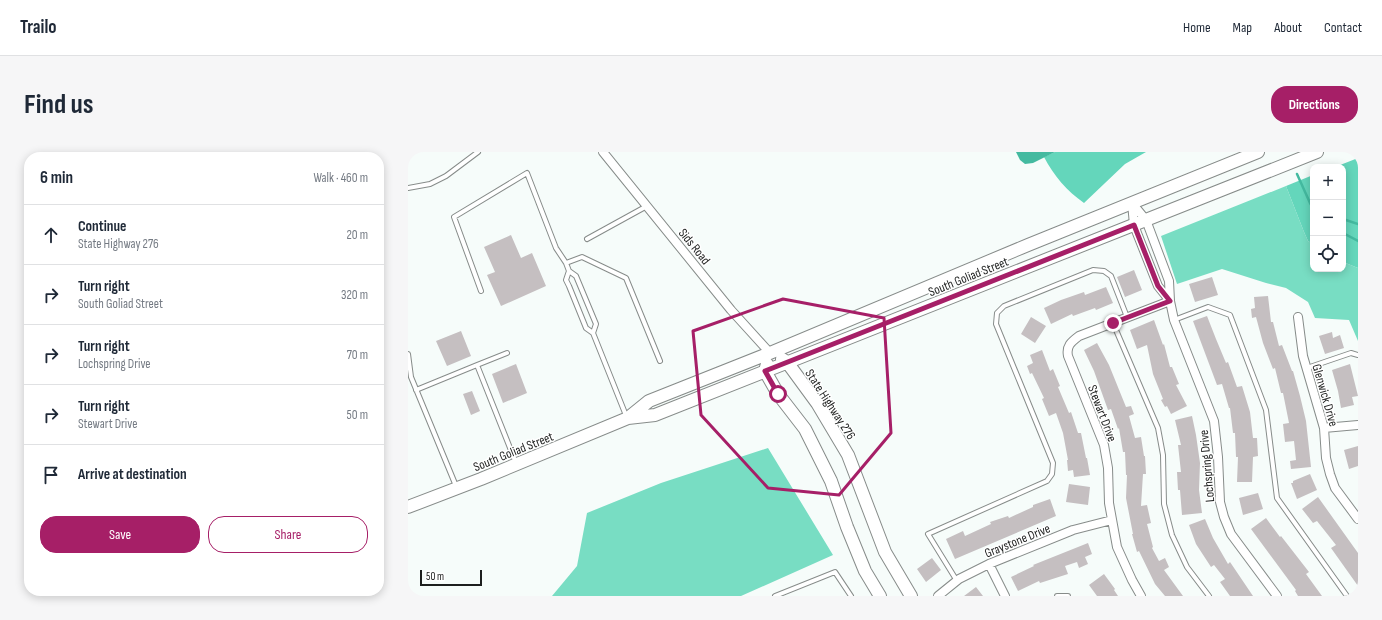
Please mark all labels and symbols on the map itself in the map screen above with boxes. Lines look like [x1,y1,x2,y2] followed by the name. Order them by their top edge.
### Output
[675,225,714,268] street label: Sids Road
[926,254,1011,300] street label: South Goliad Street
[1104,314,1122,332] route end
[1308,362,1342,428] street label: Glenwick Drive
[801,366,859,443] street label: State Highway 276
[1084,383,1120,444] street label: Stewart Drive
[769,385,787,403] route start
[471,429,556,475] street label: South Goliad Street
[1196,429,1218,503] street label: Lochspring Drive
[982,521,1053,561] street label: Graystone Drive
[420,568,482,587] scale bar

